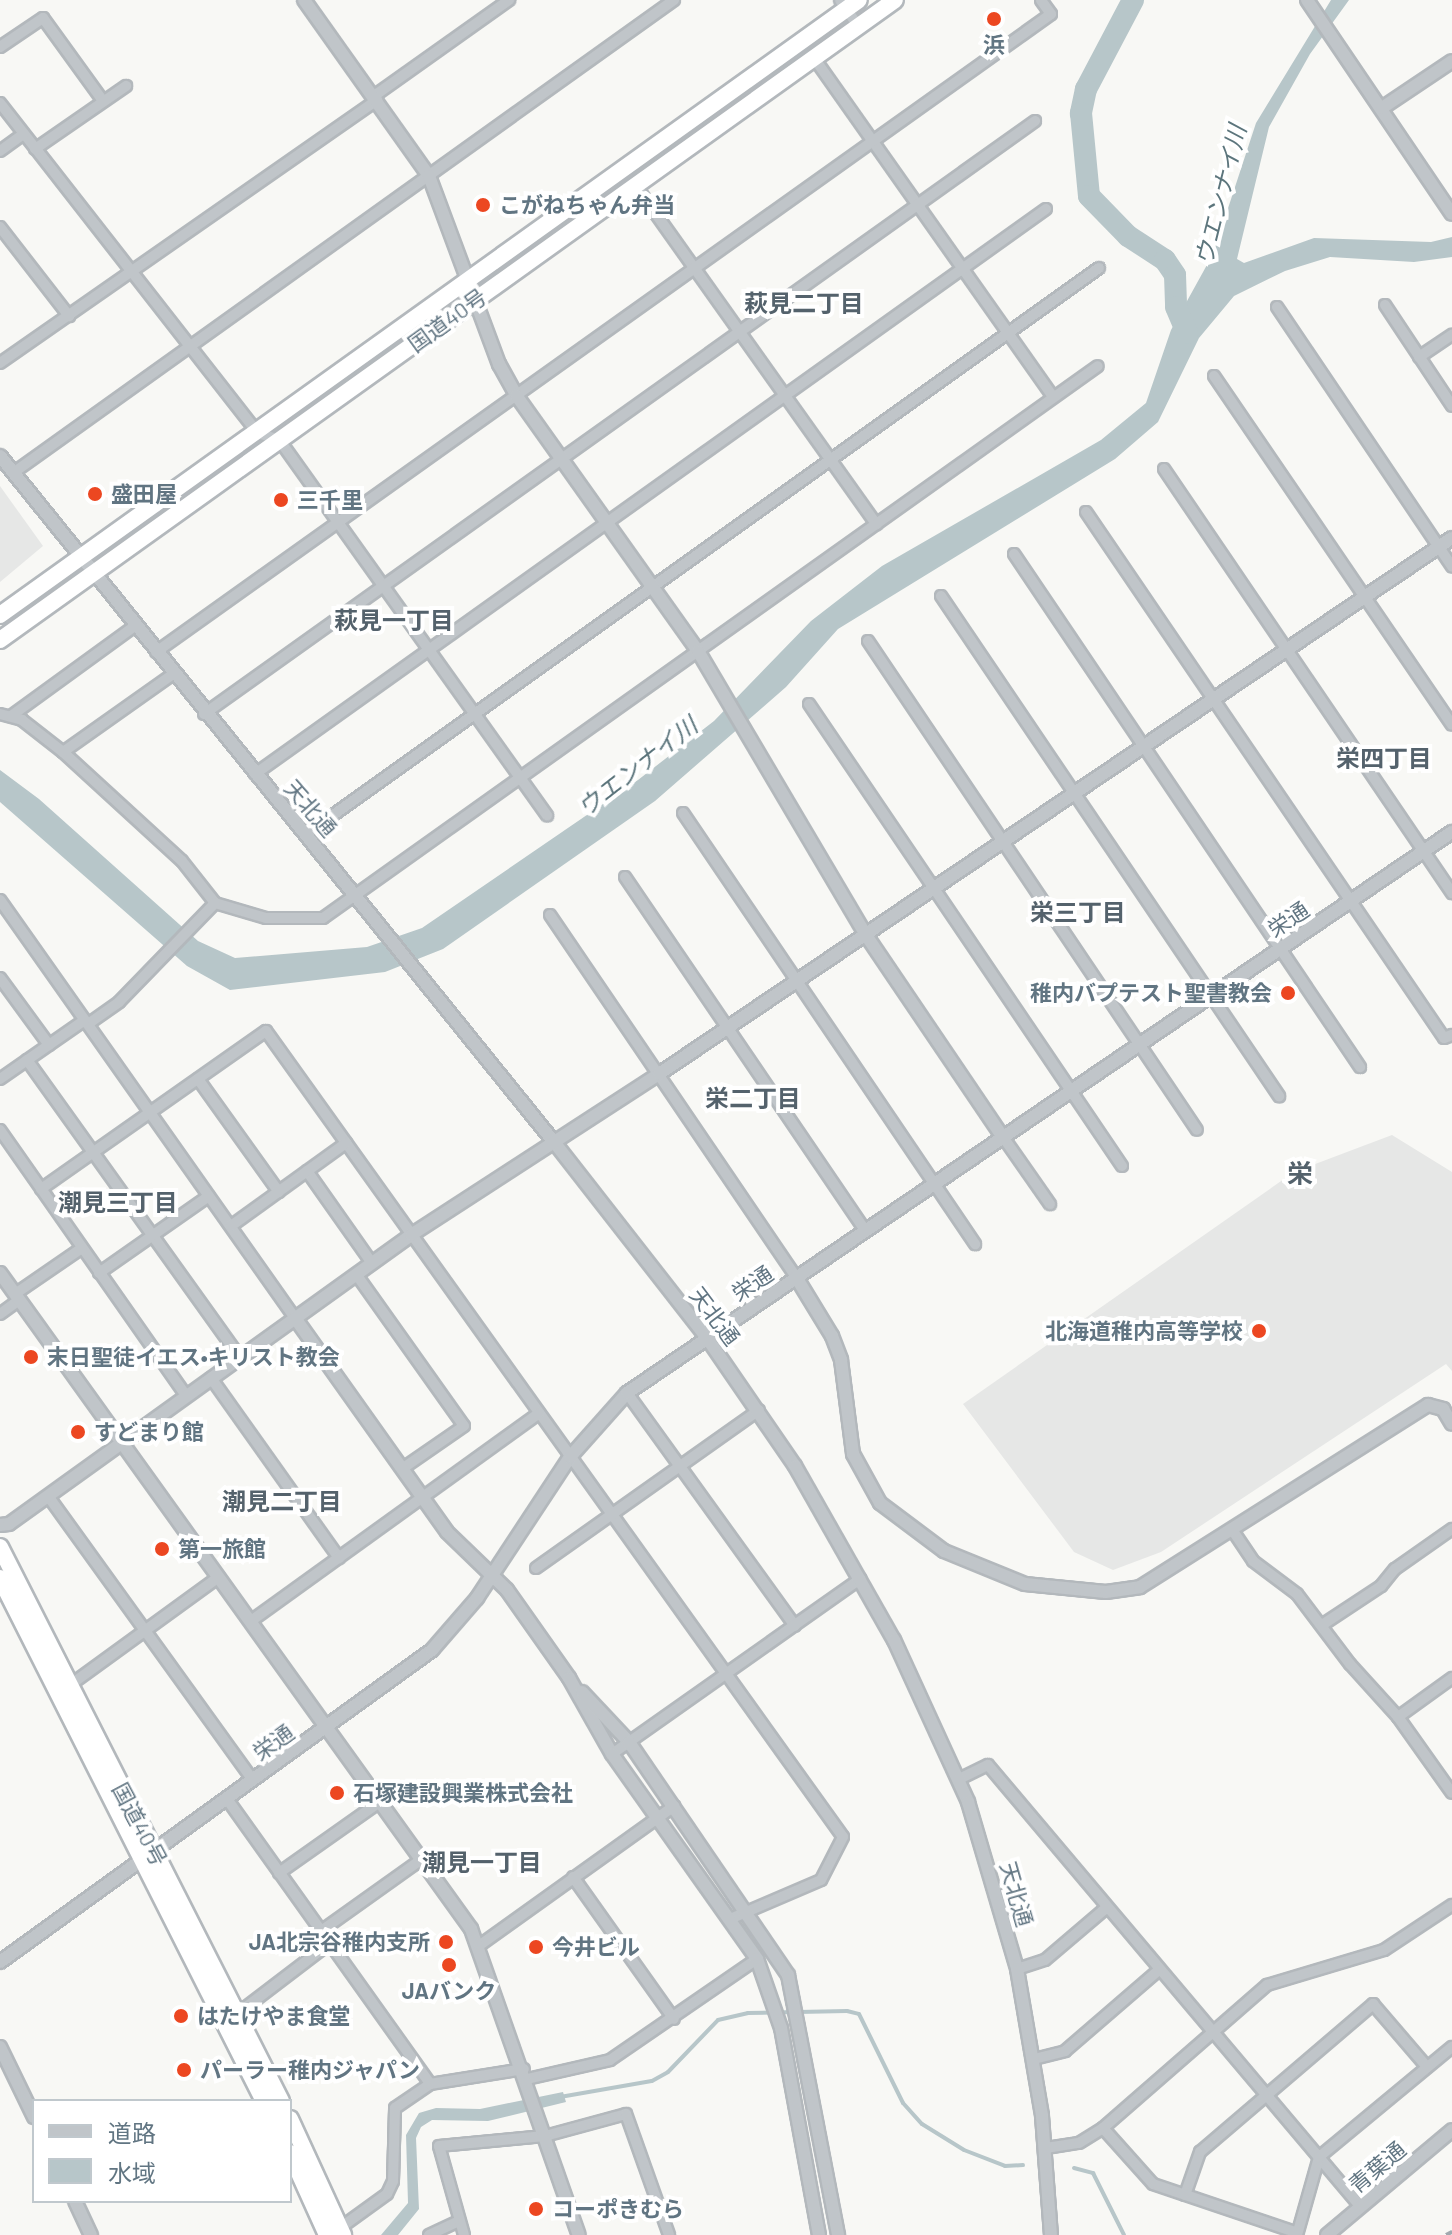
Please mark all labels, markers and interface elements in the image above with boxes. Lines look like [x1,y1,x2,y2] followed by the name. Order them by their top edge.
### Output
[985,10,1003,28] marker: 浜
[983,32,1005,58] place label: 浜
[1189,122,1251,268] water label: ウエンナイ川
[499,192,675,218] place label: こがねちゃん弁当
[474,196,492,214] marker: こがねちゃん弁当
[403,283,491,357] street label: 国道40号
[744,289,864,317] district label: 萩見二丁目
[111,481,177,507] place label: 盛田屋
[86,485,104,503] marker: 盛田屋
[297,487,363,513] place label: 三千里
[272,491,290,509] marker: 三千里
[334,606,454,634] district label: 萩見一丁目
[571,710,703,822] water label: ウエンナイ川
[1336,744,1432,772] district label: 栄四丁目
[279,774,343,842] street label: 天北通
[1262,896,1314,942] street label: 栄通
[1030,898,1126,926] district label: 栄三丁目
[1030,980,1272,1006] place label: 稚内バプテスト聖書教会
[1279,984,1297,1002] marker: 稚内バプテスト聖書教会
[705,1084,801,1112] district label: 栄二丁目
[1287,1157,1313,1189] district label: 栄
[58,1188,178,1216] district label: 潮見三丁目
[726,1260,778,1306] street label: 栄通
[685,1282,745,1350] street label: 天北通
[1045,1318,1243,1344] place label: 北海道稚内高等学校
[1250,1322,1268,1340] marker: 北海道稚内高等学校
[47,1344,340,1370] place label: 末日聖徒イエス•キリスト教会
[22,1348,40,1366] marker: 末日聖徒イエス•キリスト教会
[94,1419,204,1445] place label: すどまり館
[69,1423,87,1441] marker: すどまり館
[222,1487,342,1515] district label: 潮見二丁目
[178,1536,266,1562] place label: 第一旅館
[153,1540,171,1558] marker: 第一旅館
[247,1718,299,1766] street label: 栄通
[107,1778,173,1870] street label: 国道40号
[353,1780,573,1806] place label: 石塚建設興業株式会社
[328,1784,346,1802] marker: 石塚建設興業株式会社
[422,1848,542,1876] district label: 潮見一丁目
[995,1859,1039,1929] street label: 天北通
[249,1929,430,1955] place label: JA北宗谷稚内支所
[437,1933,455,1951] marker: JA北宗谷稚内支所
[552,1934,640,1960] place label: 今井ビル
[527,1938,545,1956] marker: 今井ビル
[440,1956,458,1974] marker: JAバンク
[402,1978,496,2004] place label: JAバンク
[197,2003,351,2029] place label: はたけやま食堂
[172,2007,190,2025] marker: はたけやま食堂
[200,2057,420,2083] place label: パーラー稚内ジャパン
[175,2061,193,2079] marker: パーラー稚内ジャパン
[32,2099,292,2203] legend
[108,2118,156,2147] text: 道路
[1343,2136,1411,2198] street label: 青葉通
[108,2158,156,2187] text: 水域
[552,2196,684,2222] place label: コーポきむら
[527,2200,545,2218] marker: コーポきむら

